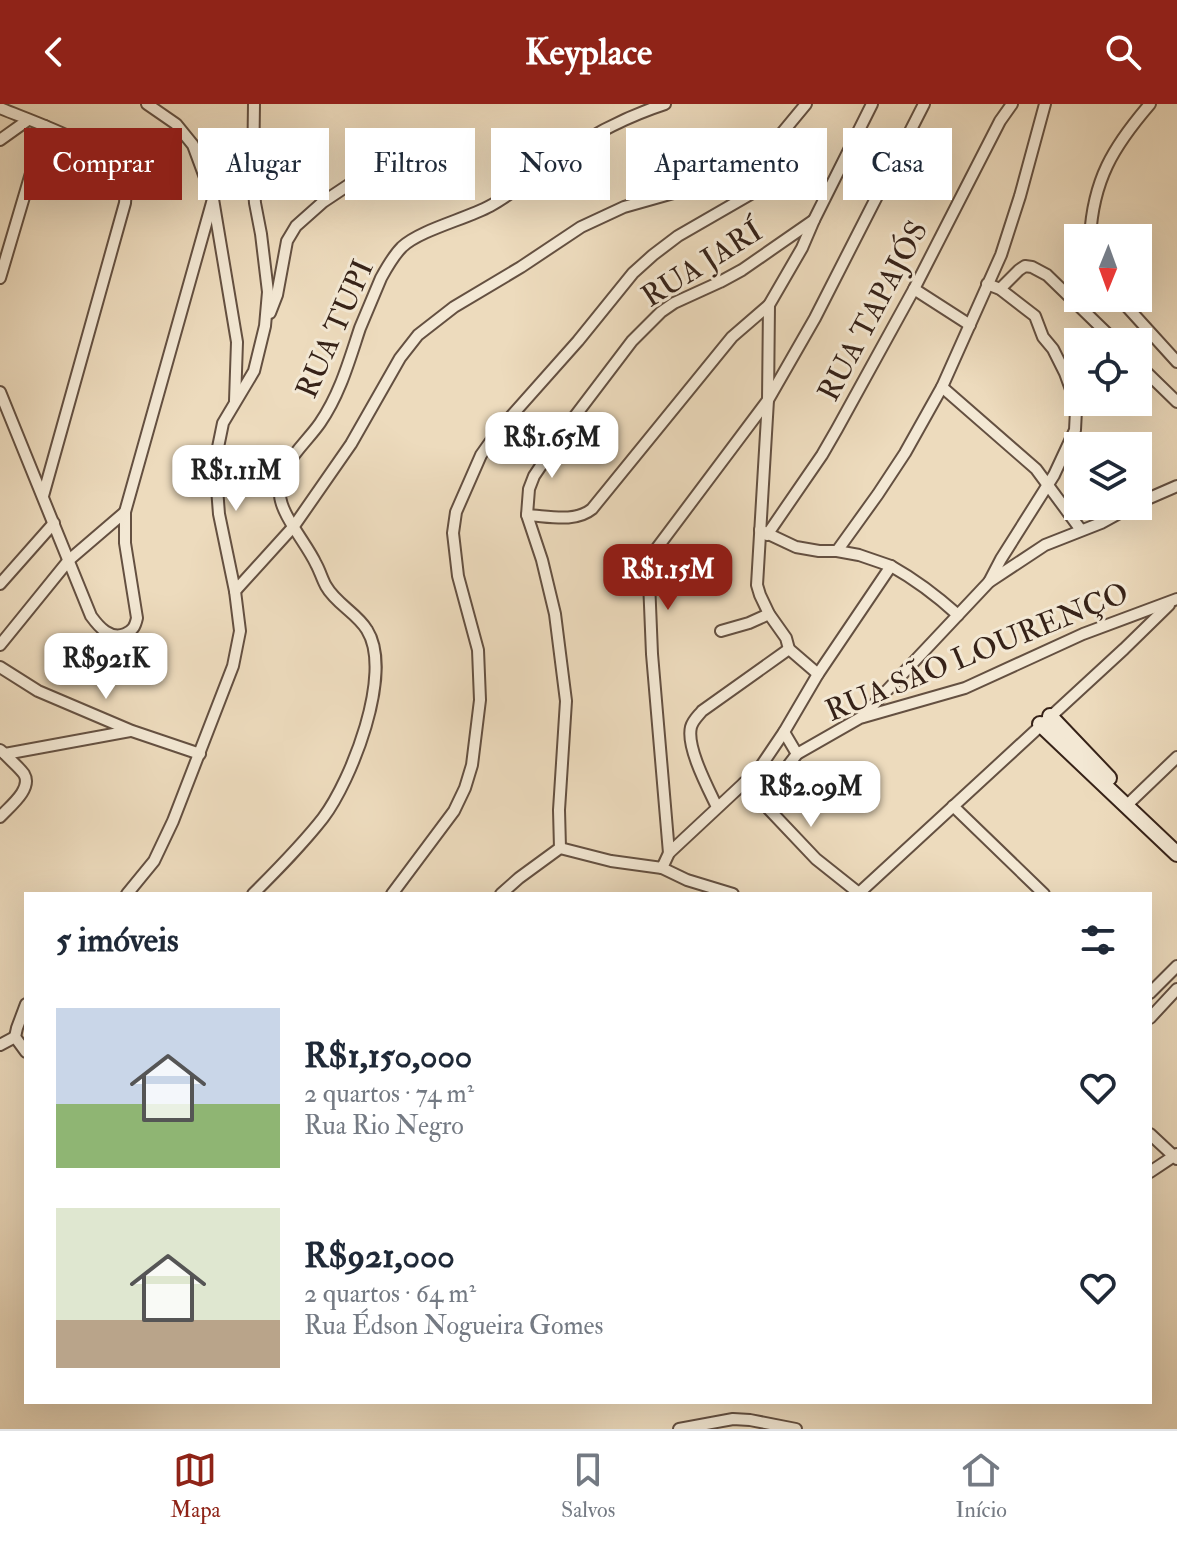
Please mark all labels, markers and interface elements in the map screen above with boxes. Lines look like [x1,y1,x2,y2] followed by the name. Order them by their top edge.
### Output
[32,30,76,74] icon: back
[525,30,652,75] text: Keyplace
[1101,30,1145,74] icon: search
[24,128,182,200] chip: Comprar
[198,128,329,200] chip: Alugar
[345,128,475,200] chip: Filtros
[491,128,610,200] chip: Novo
[626,128,827,200] chip: Apartamento
[843,128,952,200] chip: Casa
[635,212,771,315] street label: RUA JARÍ
[809,214,936,407] street label: RUA TAPAJÓS
[1064,224,1152,312] north arrow
[1064,224,1152,520] map controls
[288,254,382,404] street label: RUA TUPI
[1064,328,1152,416] button: locate
[478,412,626,480] pin: R$1.65M
[503,422,601,454] text: R$1.65M
[1064,432,1152,520] button: layers
[162,445,310,513] pin: R$1.11M
[190,455,282,487] text: R$1.11M
[594,544,742,612] pin: R$1.15M
[621,554,715,586] text: R$1.15M
[820,574,1134,730] street label: RUA SÃO LOURENÇO
[41,633,171,701] pin: R$921K
[62,643,150,675] text: R$921K
[737,761,885,829] pin: R$2.09M
[759,771,863,803] text: R$2.09M
[1076,918,1120,962] icon: filters
[56,919,179,962] text: 5 imóveis
[304,1035,472,1078] text: R$1,150,000
[120,1040,216,1136] icon: home
[1076,1066,1120,1110] icon: heart
[304,1078,474,1110] text: 2 quartos · 74 m²
[304,1110,464,1142] text: Rua Rio Negro
[304,1235,455,1278] text: R$921,000
[120,1240,216,1336] icon: home
[1076,1266,1120,1310] icon: heart
[304,1278,476,1310] text: 2 quartos · 64 m²
[304,1310,603,1342] text: Rua Édson Nogueira Gomes
[170,1448,221,1524] tab: Mapa
[561,1448,615,1524] tab: Salvos
[956,1448,1007,1524] tab: Início

